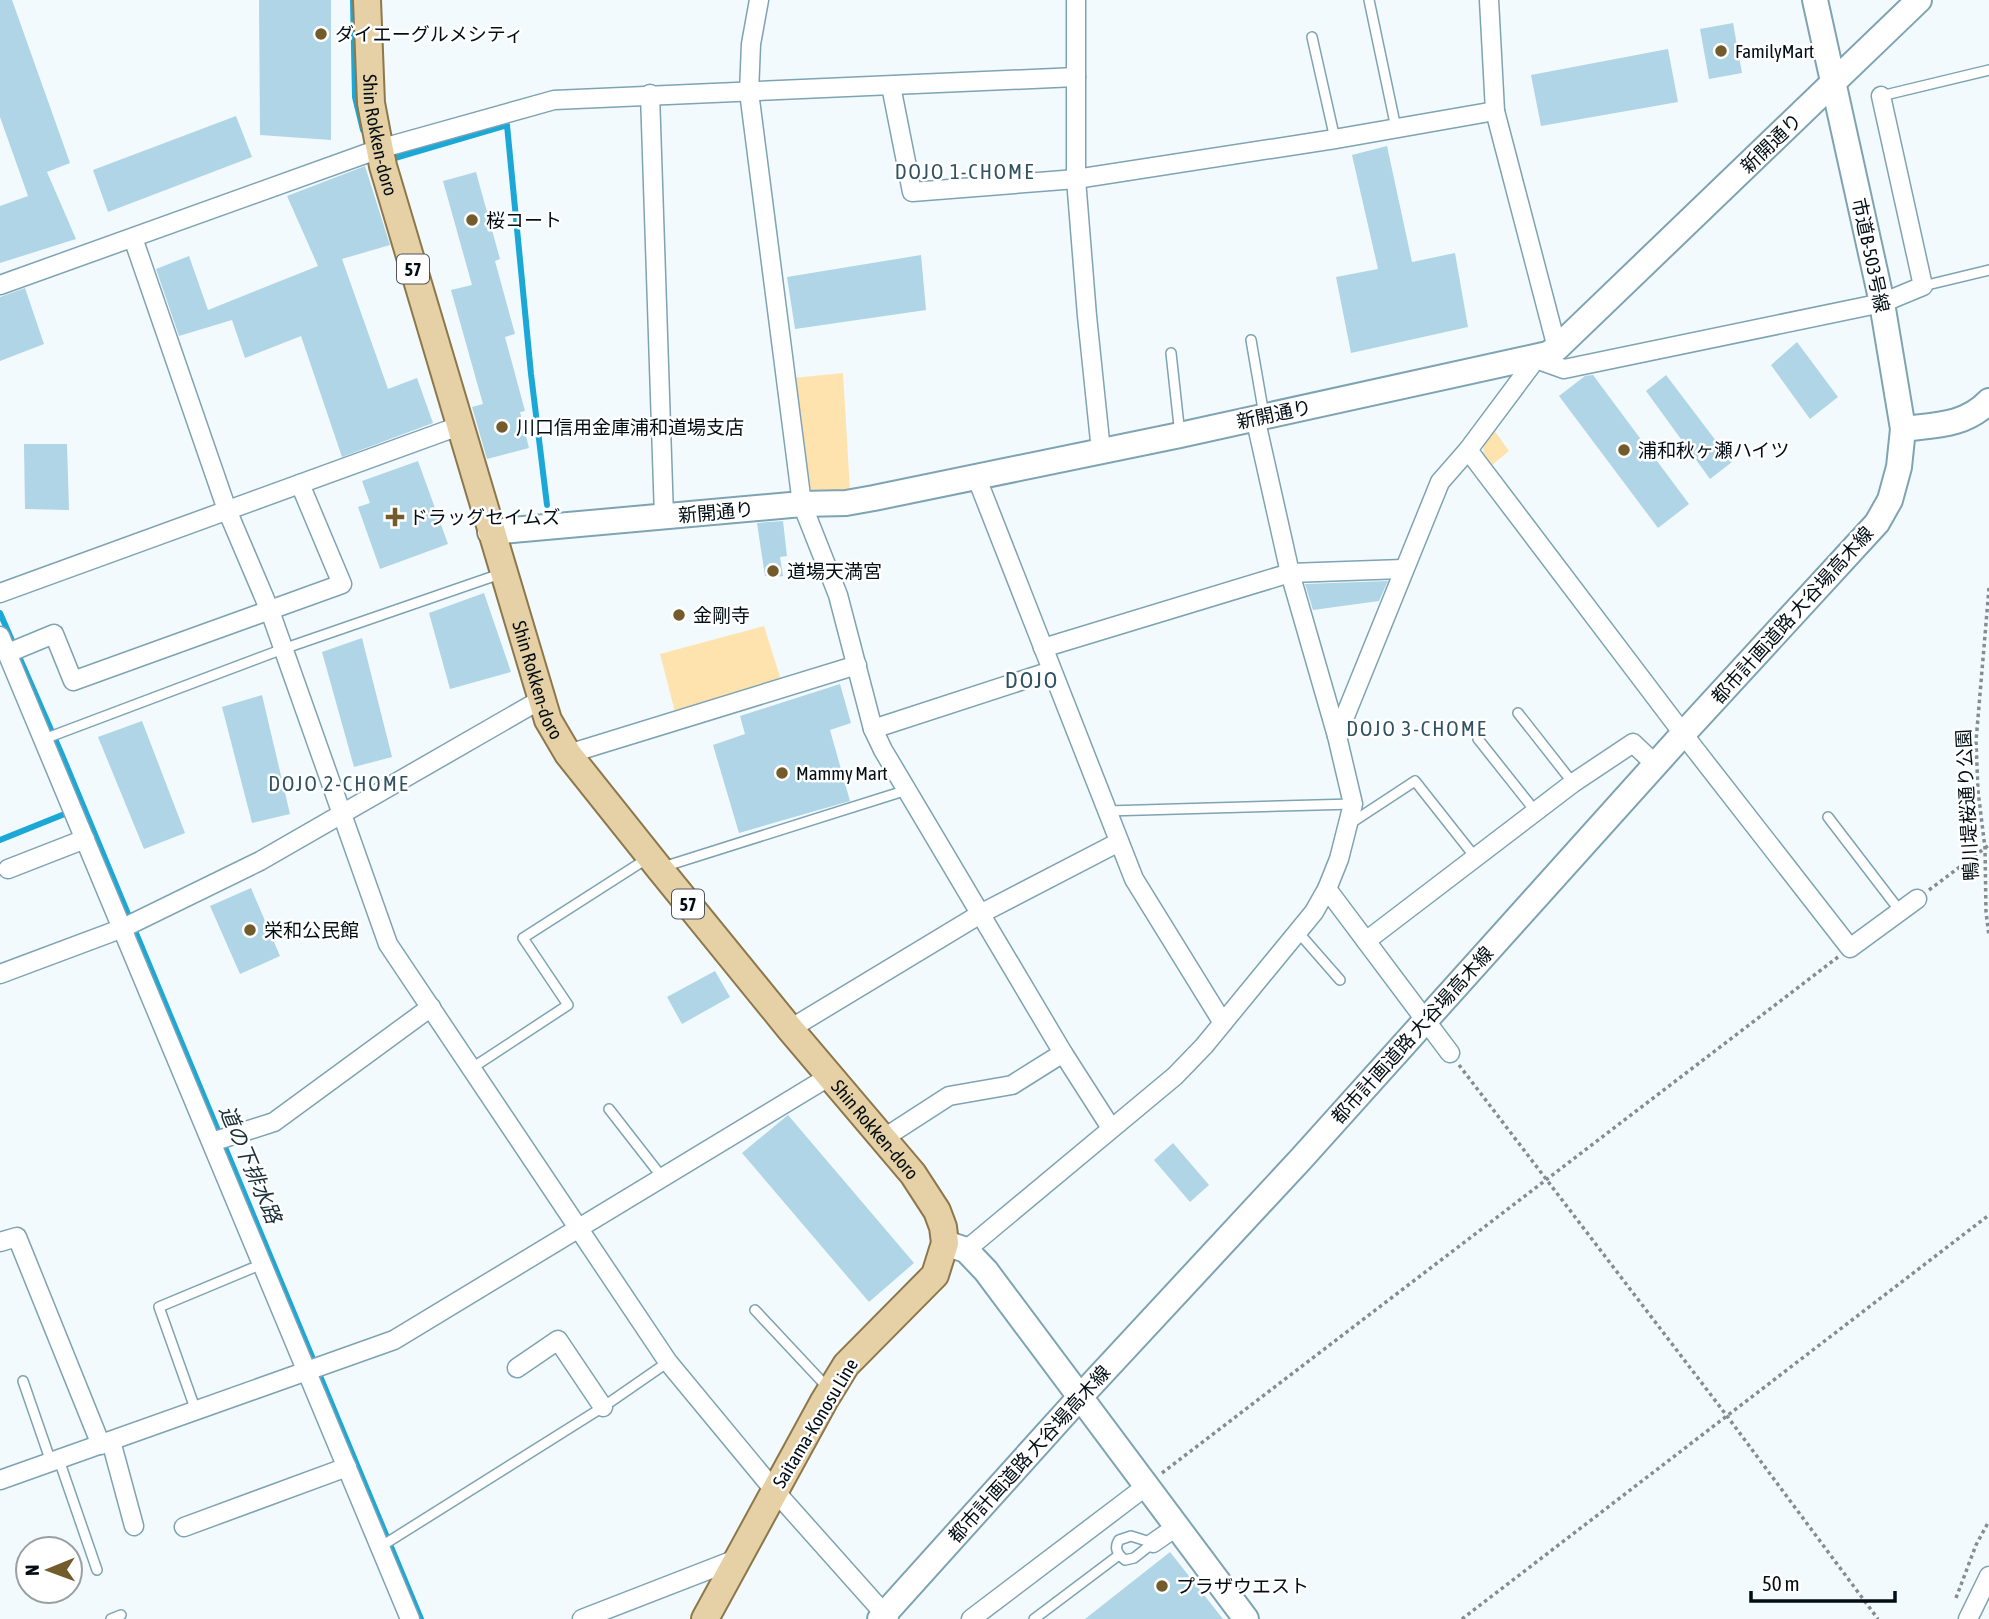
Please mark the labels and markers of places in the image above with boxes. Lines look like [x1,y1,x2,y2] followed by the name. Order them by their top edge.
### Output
[335,23,524,45] place label: ダイエーグルメシティ
[313,26,329,42] marker: ダイエーグルメシティ
[1735,40,1814,62] place label: FamilyMart
[1713,43,1729,59] marker: FamilyMart
[486,209,562,231] place label: 桜コート
[464,212,480,228] marker: 桜コート
[516,416,744,438] place label: 川口信用金庫浦和道場支店
[494,419,510,435] marker: 川口信用金庫浦和道場支店
[1638,439,1790,461] place label: 浦和秋ヶ瀬ハイツ
[1616,442,1632,458] marker: 浦和秋ヶ瀬ハイツ
[409,506,561,528] place label: ドラッグセイムズ
[387,509,403,525] marker: ドラッグセイムズ
[787,560,882,582] place label: 道場天満宮
[765,563,781,579] marker: 道場天満宮
[693,604,750,626] place label: 金剛寺
[671,607,687,623] marker: 金剛寺
[796,762,888,784] place label: Mammy Mart
[774,765,790,781] marker: Mammy Mart
[264,919,359,941] place label: 栄和公民館
[242,922,258,938] marker: 栄和公民館
[1176,1575,1309,1597] place label: プラザウエスト
[1154,1578,1170,1594] marker: プラザウエスト

